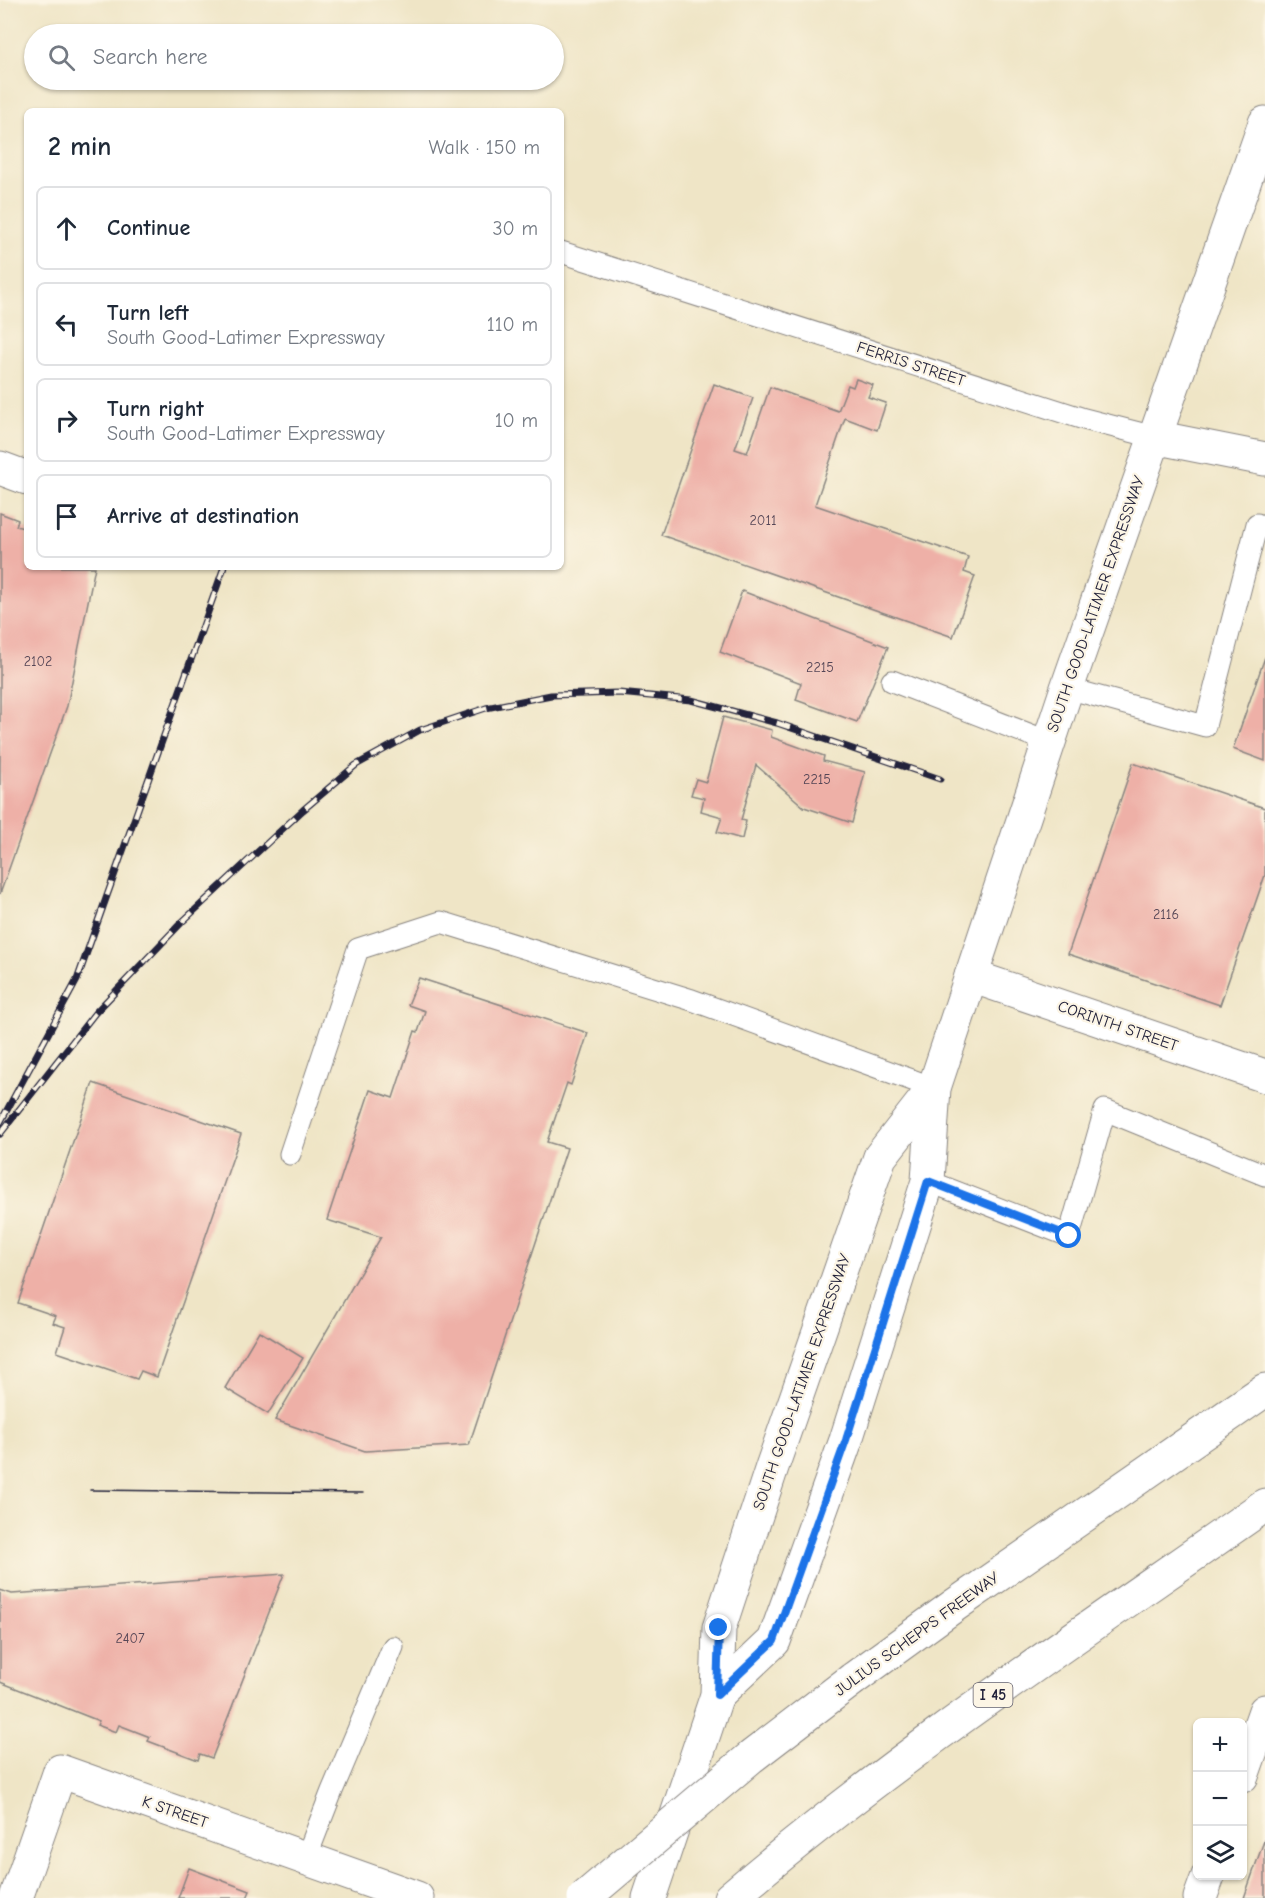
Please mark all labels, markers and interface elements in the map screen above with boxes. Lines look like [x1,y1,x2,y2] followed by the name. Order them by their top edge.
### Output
[24,24,564,90] search box
[45,41,78,74] icon: search
[93,44,208,70] text: Search here
[48,132,111,162] text: 2 min
[429,136,540,159] text: Walk · 150 m
[50,212,83,245] icon: ahead
[107,215,190,241] text: Continue
[492,217,538,240] text: 30 m
[107,300,189,326] text: Turn left
[50,308,83,341] icon: left
[487,313,538,336] text: 110 m
[107,326,385,349] text: South Good-Latimer Expressway
[855,338,968,390] street label: FERRIS STREET
[107,396,204,422] text: Turn right
[50,404,83,437] icon: right
[495,409,538,432] text: 10 m
[107,422,385,445] text: South Good-Latimer Expressway
[1044,473,1149,735] street label: SOUTH GOOD-LATIMER EXPRESSWAY
[50,500,83,533] icon: arrive
[107,503,299,529] text: Arrive at destination
[750,512,776,529] house number: 2011
[24,653,52,670] house number: 2102
[806,659,834,676] house number: 2215
[803,771,831,788] house number: 2215
[1153,906,1179,923] house number: 2116
[1055,997,1181,1055] street label: CORINTH STREET
[1055,1222,1081,1248] route start
[750,1251,855,1513] street label: SOUTH GOOD-LATIMER EXPRESSWAY
[831,1568,1003,1700] street label: JULIUS SCHEPPS FREEWAY
[705,1614,731,1640] route end
[115,1630,145,1647] house number: 2407
[974,1683,1012,1707] road number: I 45
[1193,1718,1247,1880] map controls
[1193,1718,1247,1772] button: +
[1193,1772,1247,1826] button: −
[140,1792,211,1832] street label: K STREET
[1193,1826,1247,1880] button: layers

